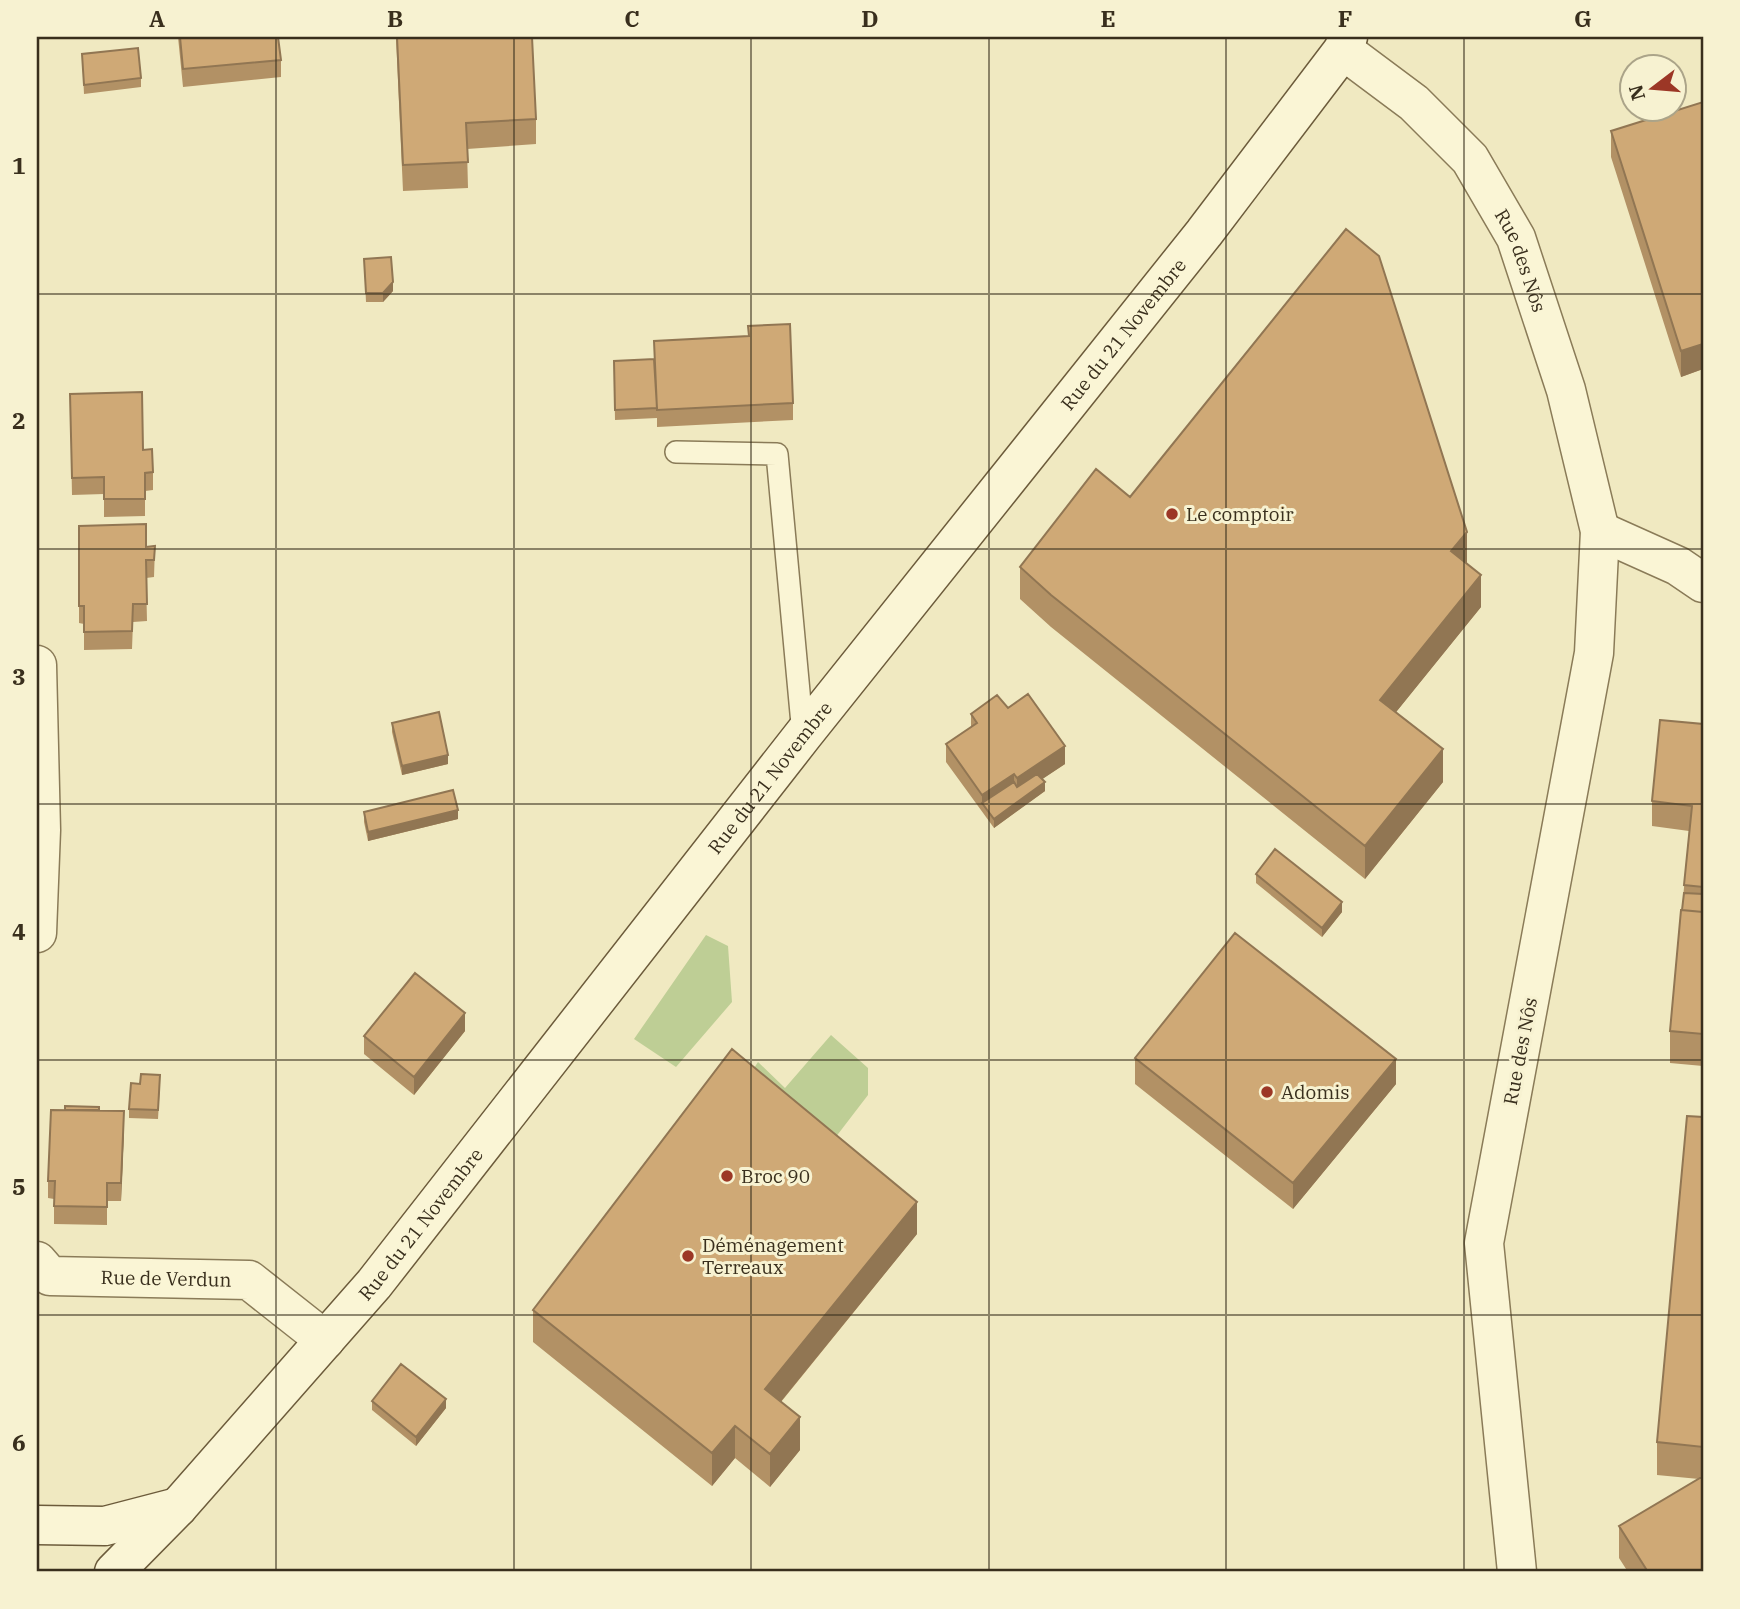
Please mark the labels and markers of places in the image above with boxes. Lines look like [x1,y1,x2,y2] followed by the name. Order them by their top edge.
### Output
[1186,502,1294,526] place label: Le comptoir
[1164,506,1180,522] marker: Le comptoir
[1281,1080,1350,1104] place label: Adomis
[1259,1084,1275,1100] marker: Adomis
[741,1164,810,1188] place label: Broc 90
[719,1168,735,1184] marker: Broc 90
[702,1233,844,1279] place label: Déménagement Terreaux
[680,1248,696,1264] marker: Déménagement Terreaux

